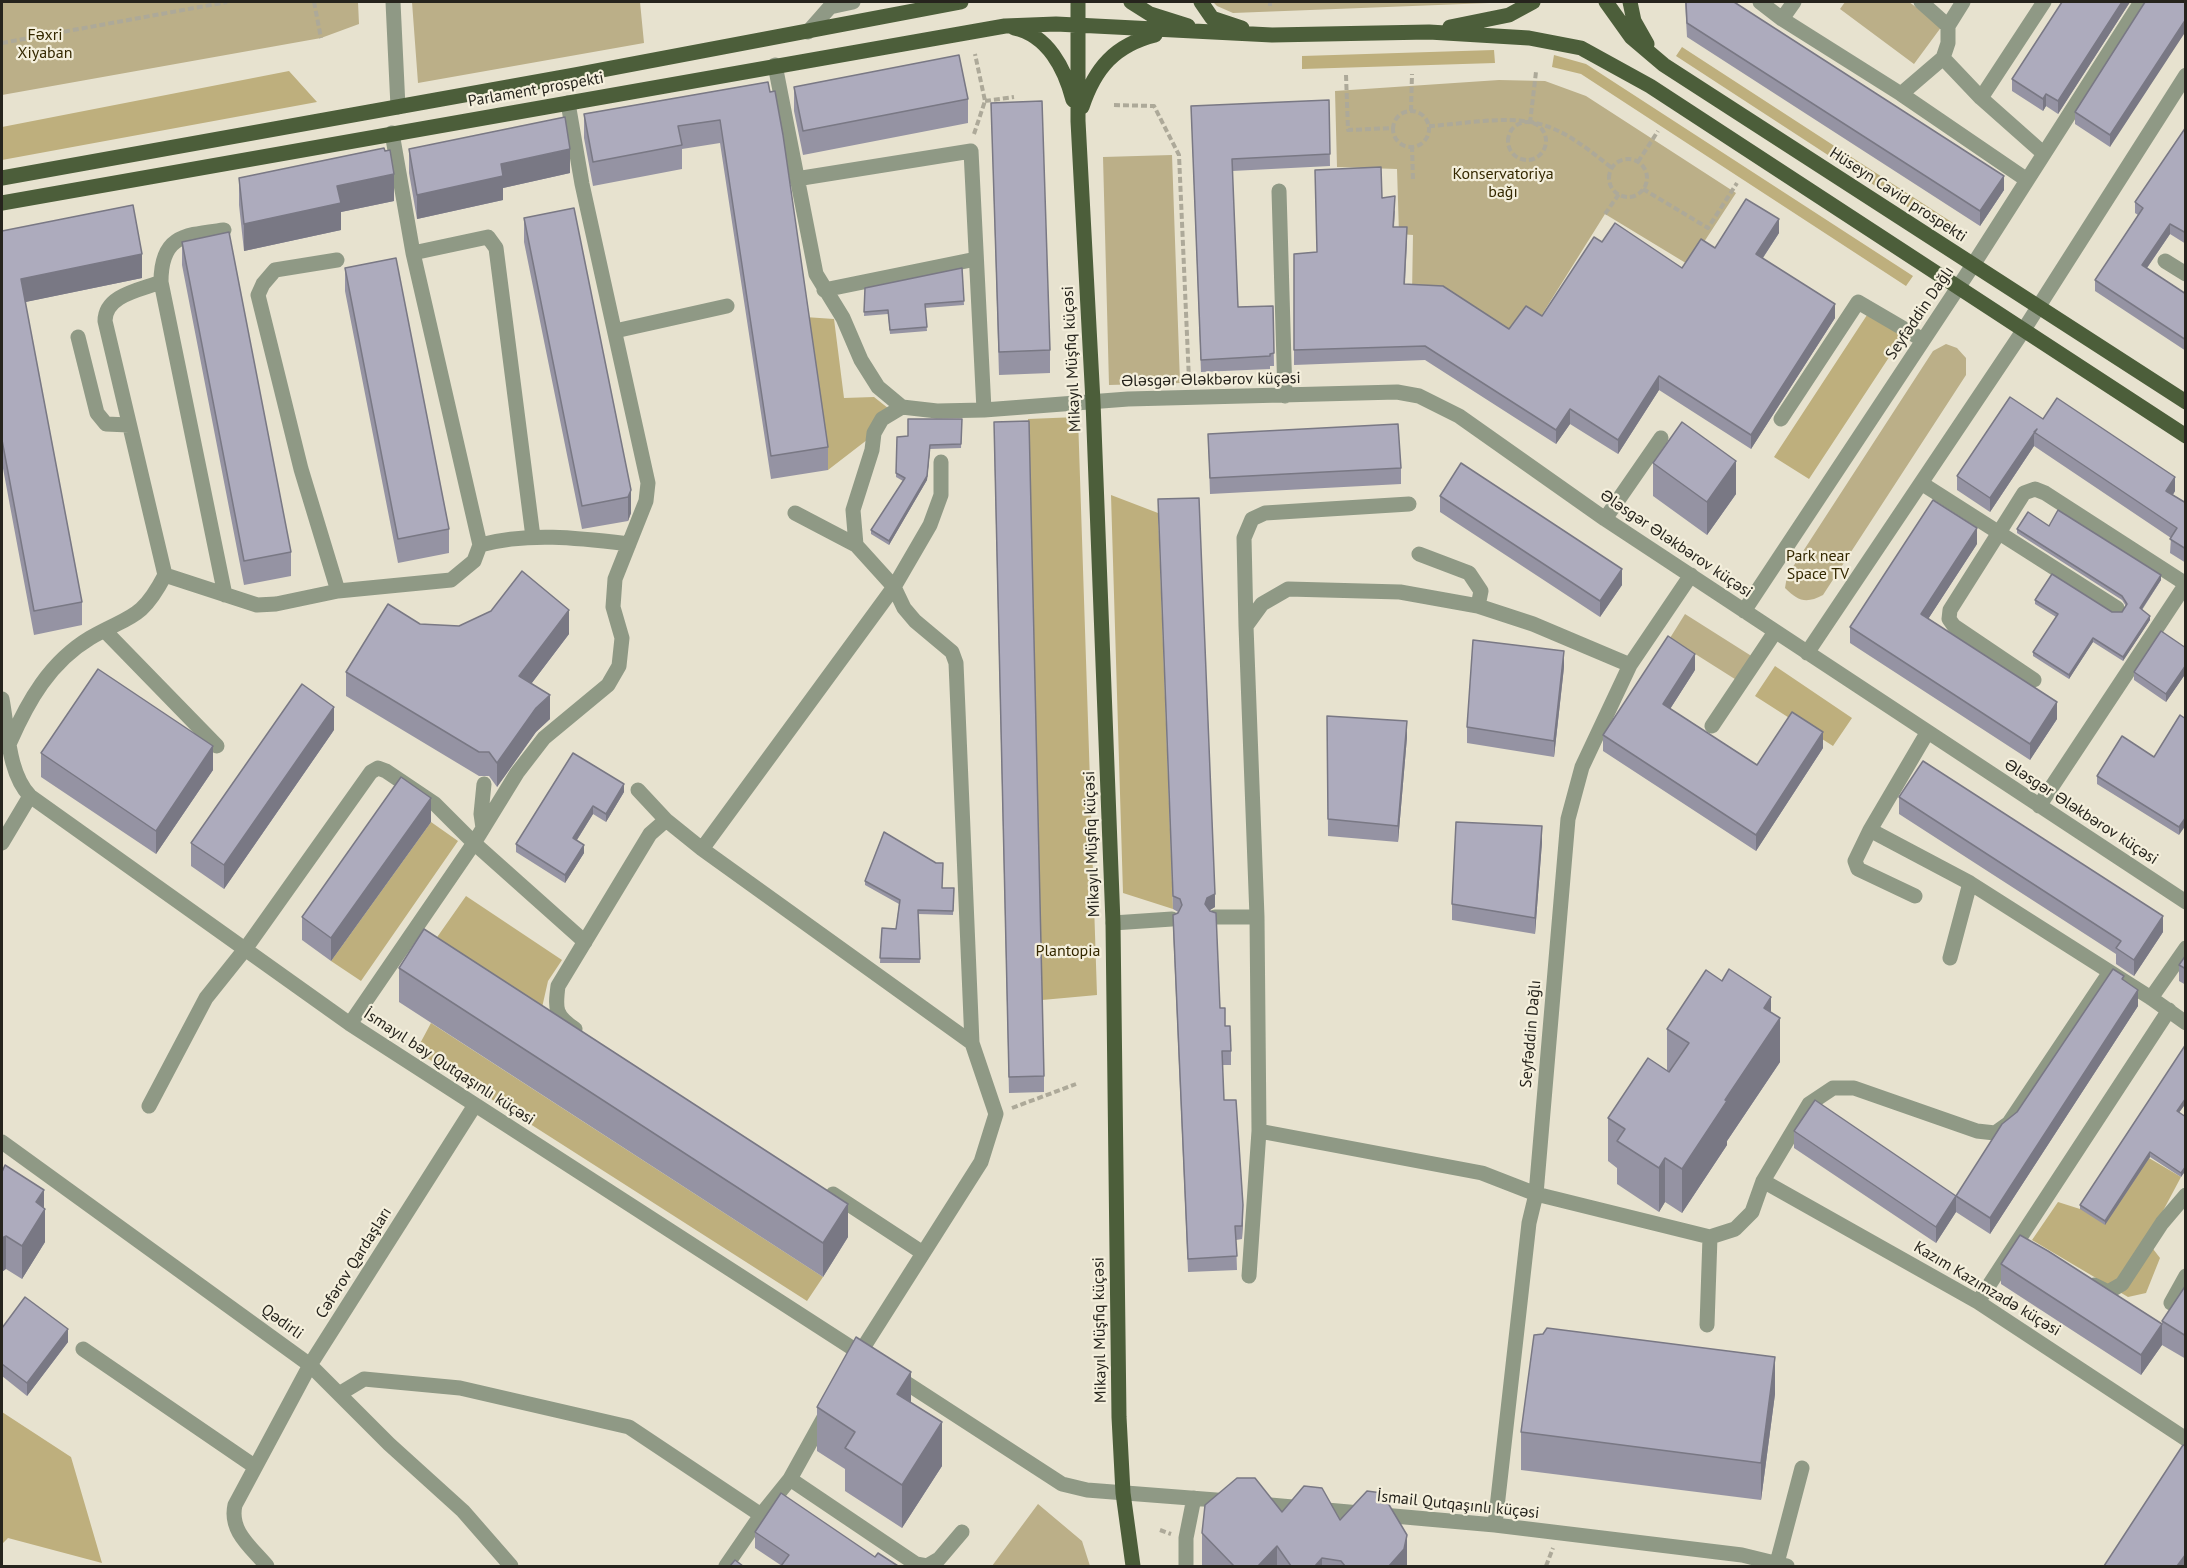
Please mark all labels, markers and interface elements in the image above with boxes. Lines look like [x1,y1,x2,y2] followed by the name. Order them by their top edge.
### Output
[18,25,72,63] park label: Fəxri Xiyaban
[467,69,605,111] street label: Parlament prospekti
[1826,143,1970,247] street label: Hüseyn Cavid prospekti
[1452,164,1554,202] park label: Konservatoriya bağı
[1882,263,1958,363] street label: Seyfəddin Dağlı
[1059,286,1085,432] street label: Mikayıl Müşfiq küçəsi
[1121,369,1301,391] street label: Ələsgər Ələkbərov küçəsi
[1596,486,1756,602] street label: Ələsgər Ələkbərov küçəsi
[1786,546,1850,584] park label: Park near Space TV
[2000,755,2162,869] street label: Ələsgər Ələkbərov küçəsi
[1080,771,1104,917] street label: Mikayıl Müşfiq küçəsi
[1035,941,1101,961] park label: Plantopia
[1517,979,1545,1089] street label: Seyfəddin Dağlı
[360,1004,538,1130] street label: İsmayıl bəy Qutqaşınlı küçəsi
[312,1204,396,1322] street label: Cəfərov Qardaşları
[1910,1238,2064,1340] street label: Kazım Kazımzadə küçəsi
[1089,1257,1111,1403] street label: Mikayıl Müşfiq küçəsi
[257,1300,307,1344] street label: Qədirli
[1376,1487,1540,1523] street label: İsmail Qutqaşınlı küçəsi

